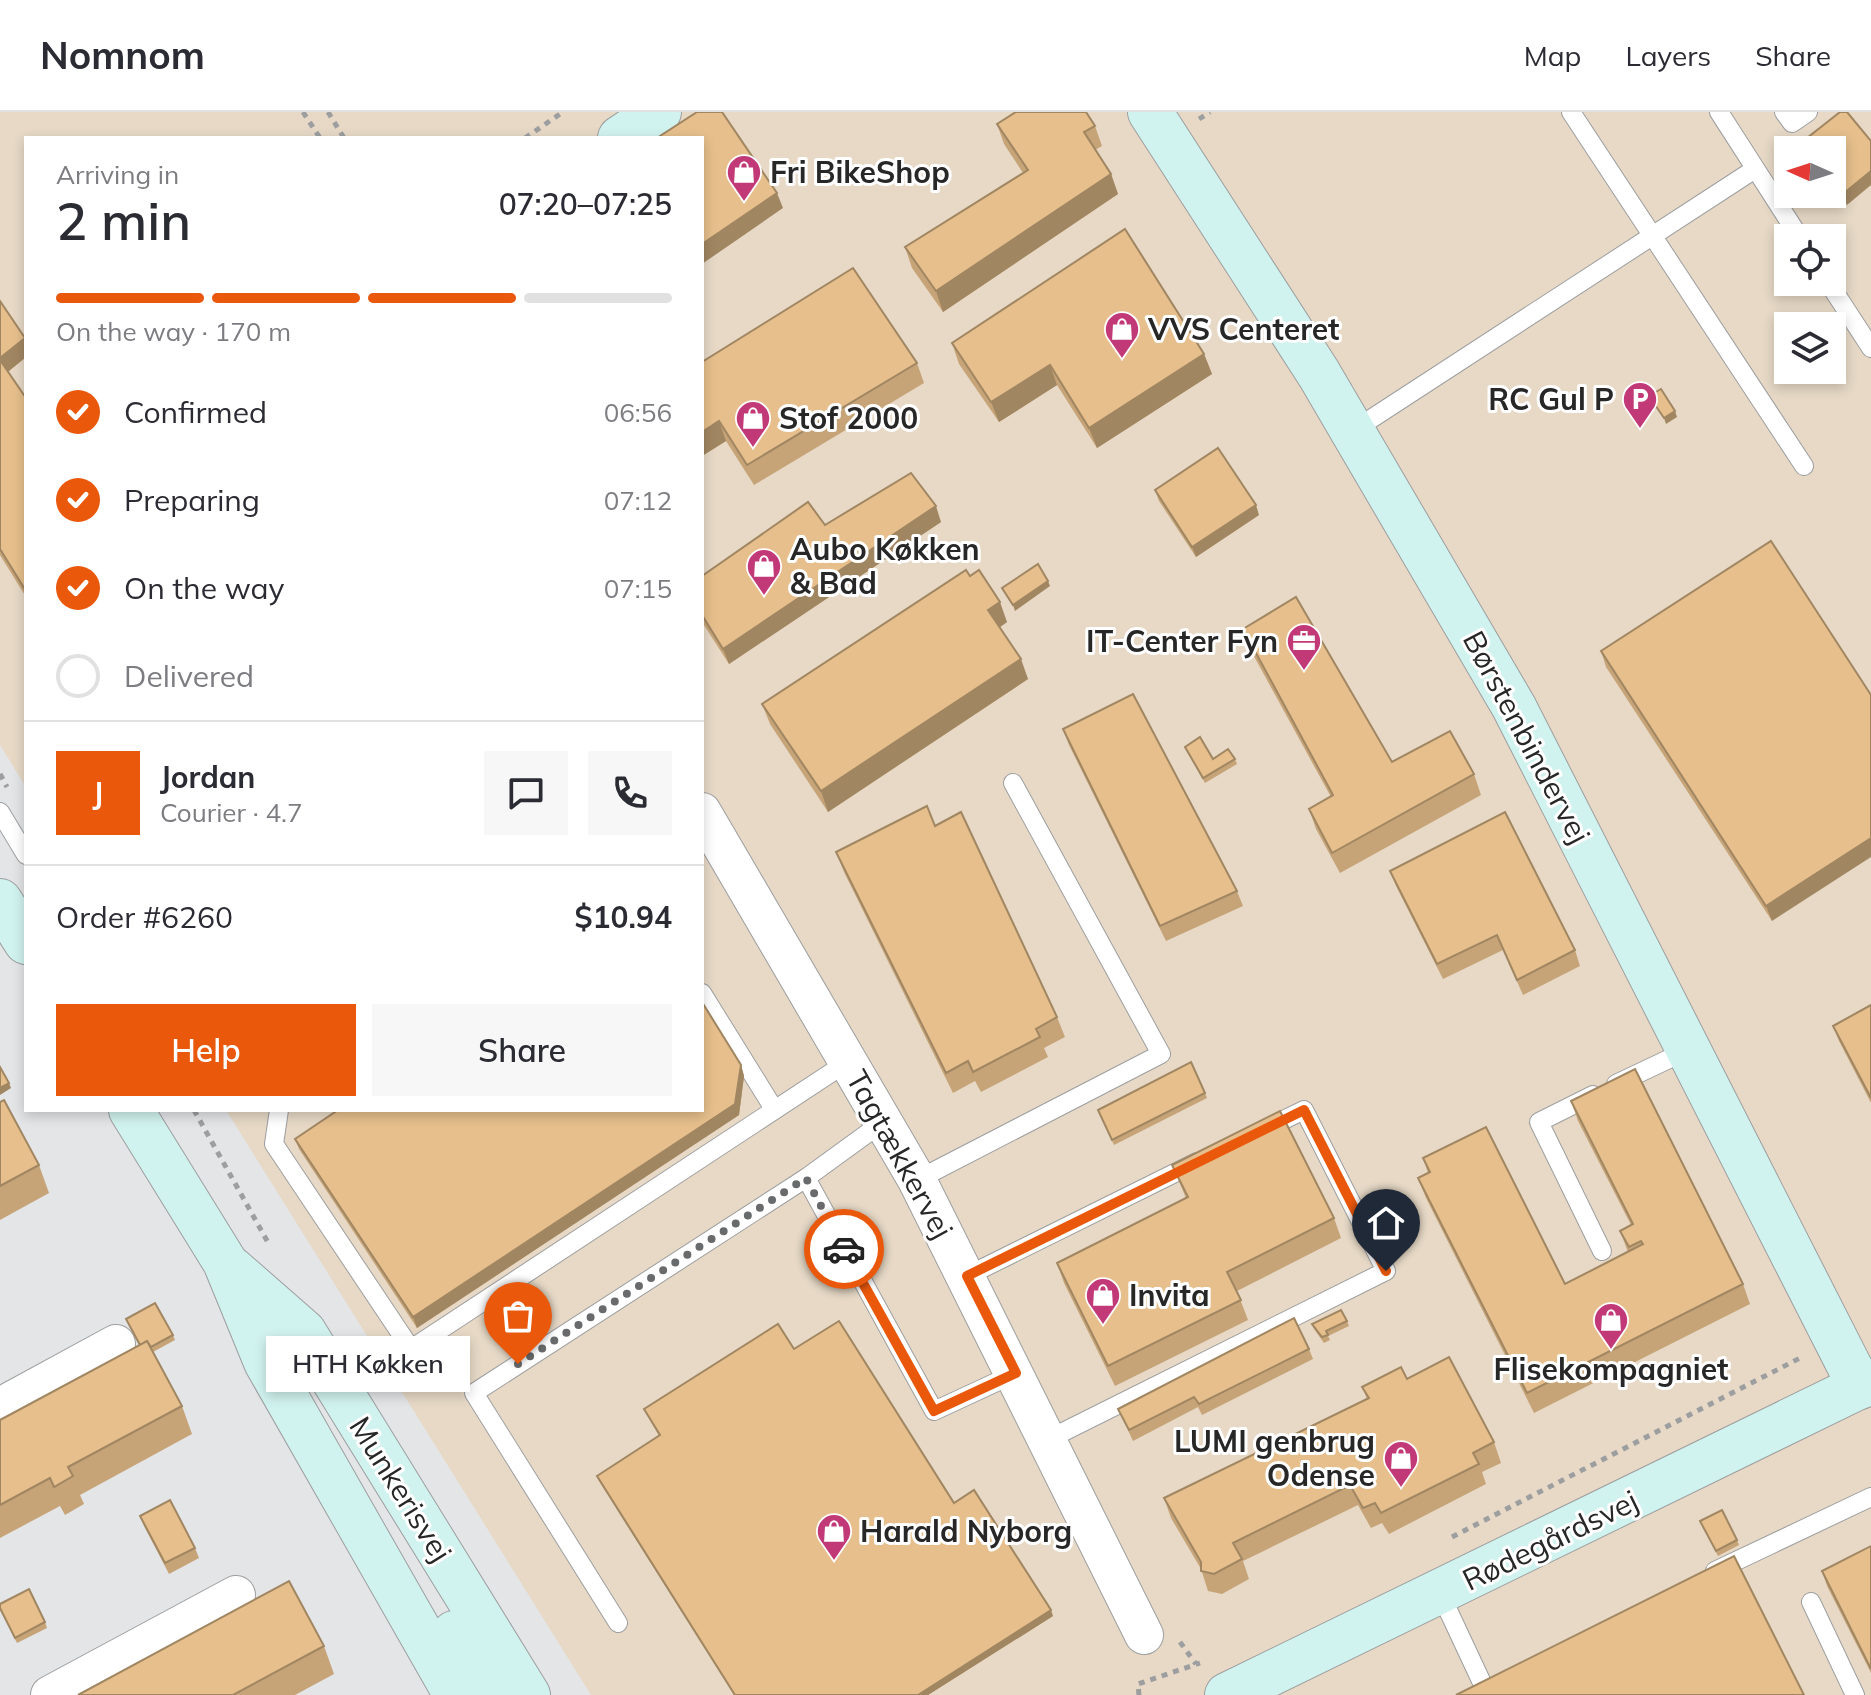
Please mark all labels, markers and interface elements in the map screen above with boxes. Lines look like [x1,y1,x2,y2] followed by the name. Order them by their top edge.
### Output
[40,31,205,79] text: Nomnom
[1524,38,1581,73] text: Map
[1625,38,1711,73] text: Layers
[1755,38,1831,73] text: Share
[1774,136,1846,208] north arrow
[1774,136,1846,384] map controls
[725,153,763,203] shop icon: Fri BikeShop
[770,153,950,191] place label: Fri BikeShop
[56,158,179,191] text: Arriving in
[499,185,672,223] text: 07:20–07:25
[56,188,191,253] text: 2 min
[1774,224,1846,296] button: locate
[1103,310,1141,360] shop icon: VVS Centeret
[1147,310,1339,348] place label: VVS Centeret
[1774,312,1846,384] button: layers
[56,315,291,348] text: On the way · 170 m
[1488,380,1614,418] place label: RC Gul P
[1621,380,1659,430] parking icon: RC Gul P
[56,390,100,434] icon: check
[124,393,267,431] text: Confirmed
[604,396,672,429] text: 06:56
[734,399,772,449] shop icon: Stof 2000
[779,399,918,437] place label: Stof 2000
[56,478,100,522] icon: check
[124,481,260,519] text: Preparing
[604,484,672,517] text: 07:12
[790,530,980,602] place label: Aubo Køkken & Bad
[745,547,783,597] shop icon: Aubo Køkken & Bad
[56,566,100,610] icon: check
[124,569,284,607] text: On the way
[604,572,672,605] text: 07:15
[1086,622,1278,660] place label: IT-Center Fyn
[1285,622,1323,672] office icon: IT-Center Fyn
[1455,624,1599,850] street label: Børstenbindervej
[124,657,254,695] text: Delivered
[484,751,568,835] button: chat
[588,751,672,835] button: phone
[160,758,255,796] text: Jordan
[93,774,103,812] text: J
[160,796,303,829] text: Courier · 4.7
[56,898,233,936] text: Order #6260
[575,898,672,936] text: $10.94
[56,1004,356,1096] button: Help
[372,1004,672,1096] button: Share
[838,1063,962,1245] street label: Tagtækkervej
[1352,1189,1420,1271] pin
[1364,1201,1408,1245] icon: home
[804,1209,884,1289] courier
[822,1227,866,1271] icon: car
[1084,1276,1122,1326] shop icon: Invita
[1129,1276,1210,1314] place label: Invita
[484,1282,552,1364] pin
[496,1294,540,1338] icon: bag
[1592,1301,1630,1351] shop icon: Flisekompagniet
[266,1336,470,1392] callout: HTH Køkken
[292,1347,444,1380] text: HTH Køkken
[1494,1350,1728,1388] place label: Flisekompagniet
[341,1409,461,1569] street label: Munkerisvej
[1174,1422,1375,1494] place label: LUMI genbrug Odense
[1382,1439,1420,1489] shop icon: LUMI genbrug Odense
[1456,1481,1644,1599] street label: Rødegårdsvej
[815,1512,853,1562] shop icon: Harald Nyborg
[860,1512,1072,1550] place label: Harald Nyborg

